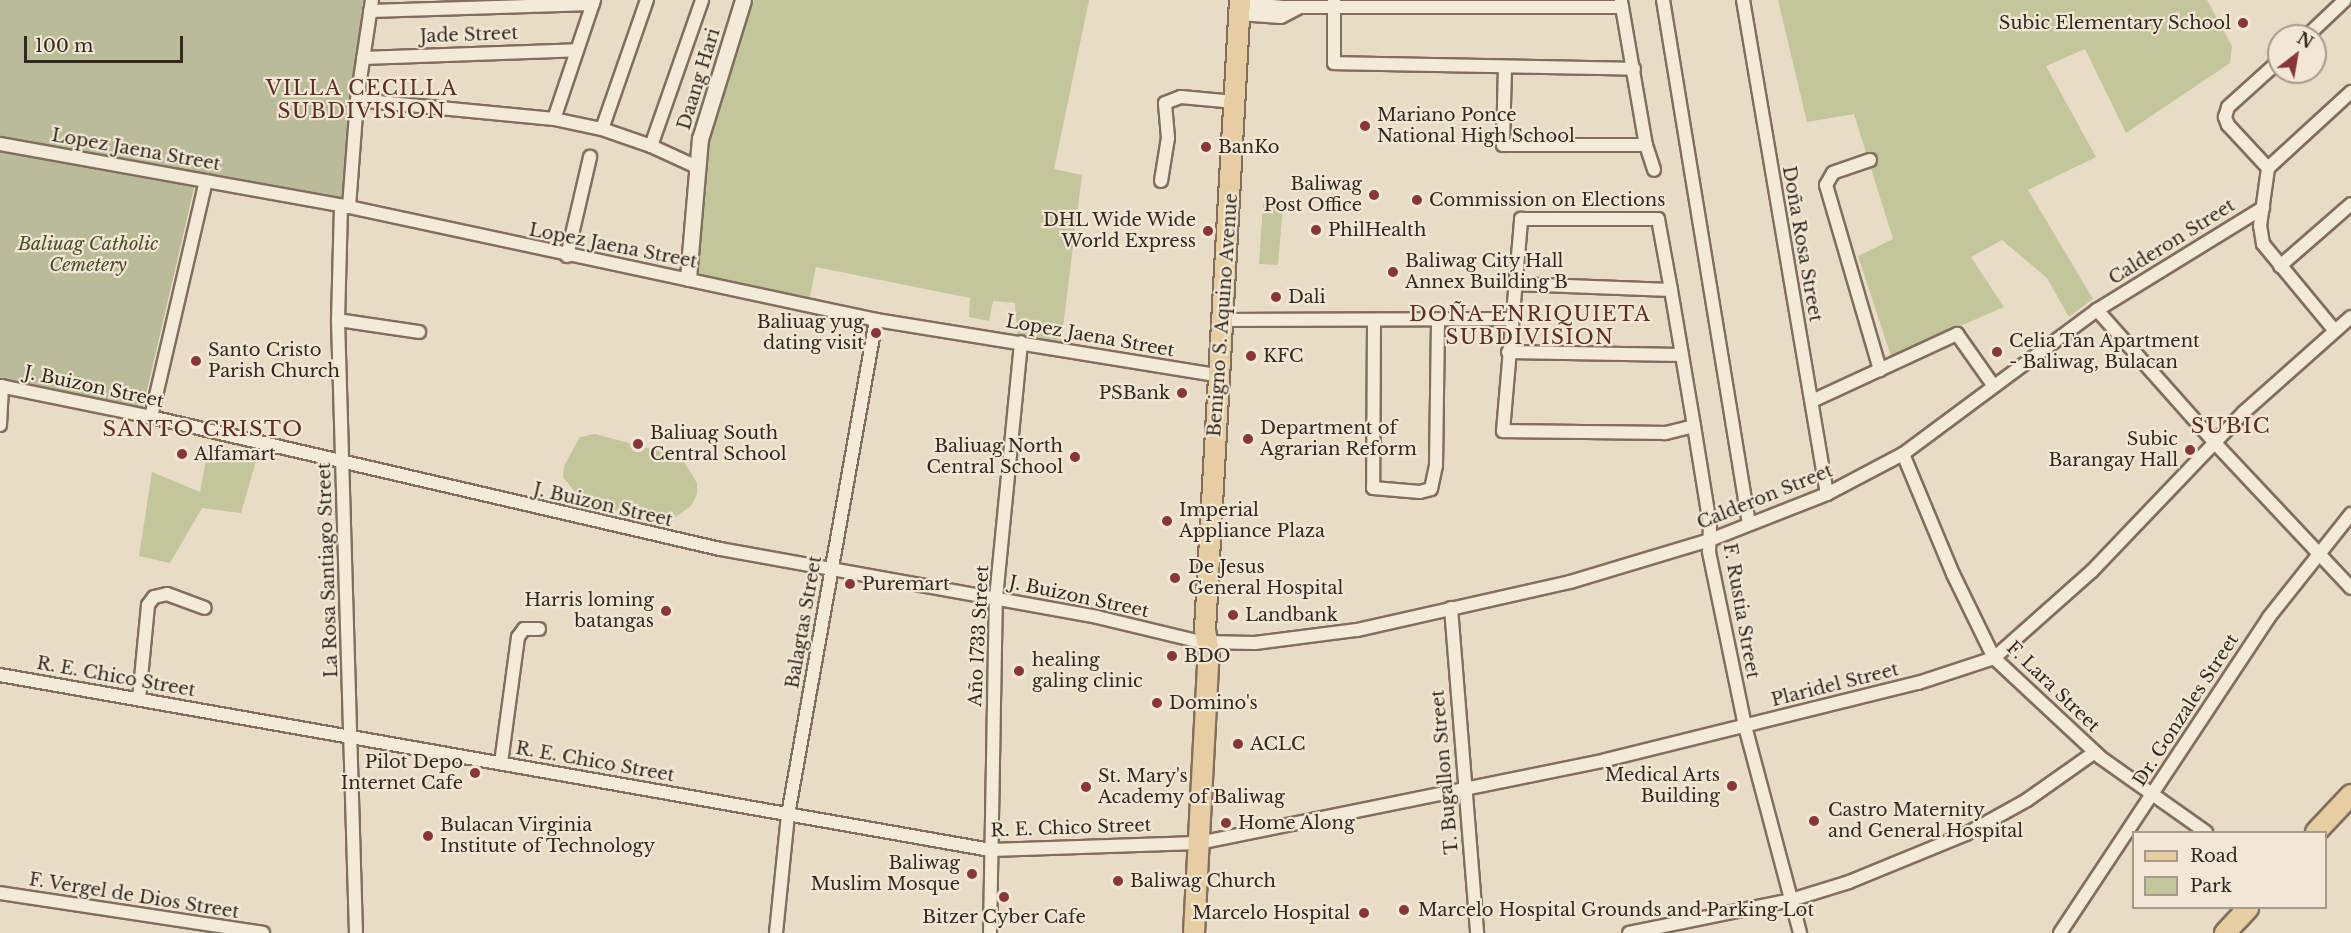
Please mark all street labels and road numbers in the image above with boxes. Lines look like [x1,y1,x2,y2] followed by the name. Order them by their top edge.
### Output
[420,22,518,48] street label: Jade Street
[673,25,725,133] street label: Daang Hari
[50,125,222,175] street label: Lopez Jaena Street
[1778,164,1826,324] street label: Doña Rosa Street
[1204,192,1242,438] street label: Benigno S. Aquino Avenue
[2105,195,2239,289] street label: Calderon Street
[527,219,699,273] street label: Lopez Jaena Street
[1004,311,1176,361] street label: Lopez Jaena Street
[22,362,166,412] street label: J. Buizon Street
[1694,460,1836,534] street label: Calderon Street
[313,462,343,678] street label: La Rosa Santiago Street
[531,478,675,532] street label: J. Buizon Street
[1718,541,1764,681] street label: F. Rustia Street
[782,554,826,690] street label: Balagtas Street
[965,565,993,707] street label: Año 1733 Street
[1007,572,1151,622] street label: J. Buizon Street
[2129,630,2243,790] street label: Dr. Gonzales Street
[2002,637,2104,737] street label: F. Lara Street
[35,652,197,702] street label: R. E. Chico Street
[1769,659,1901,711] street label: Plaridel Street
[1427,689,1463,855] street label: T. Bugallon Street
[514,737,676,787] street label: R. E. Chico Street
[990,814,1152,842] street label: R. E. Chico Street
[27,869,241,923] street label: F. Vergel de Dios Street

